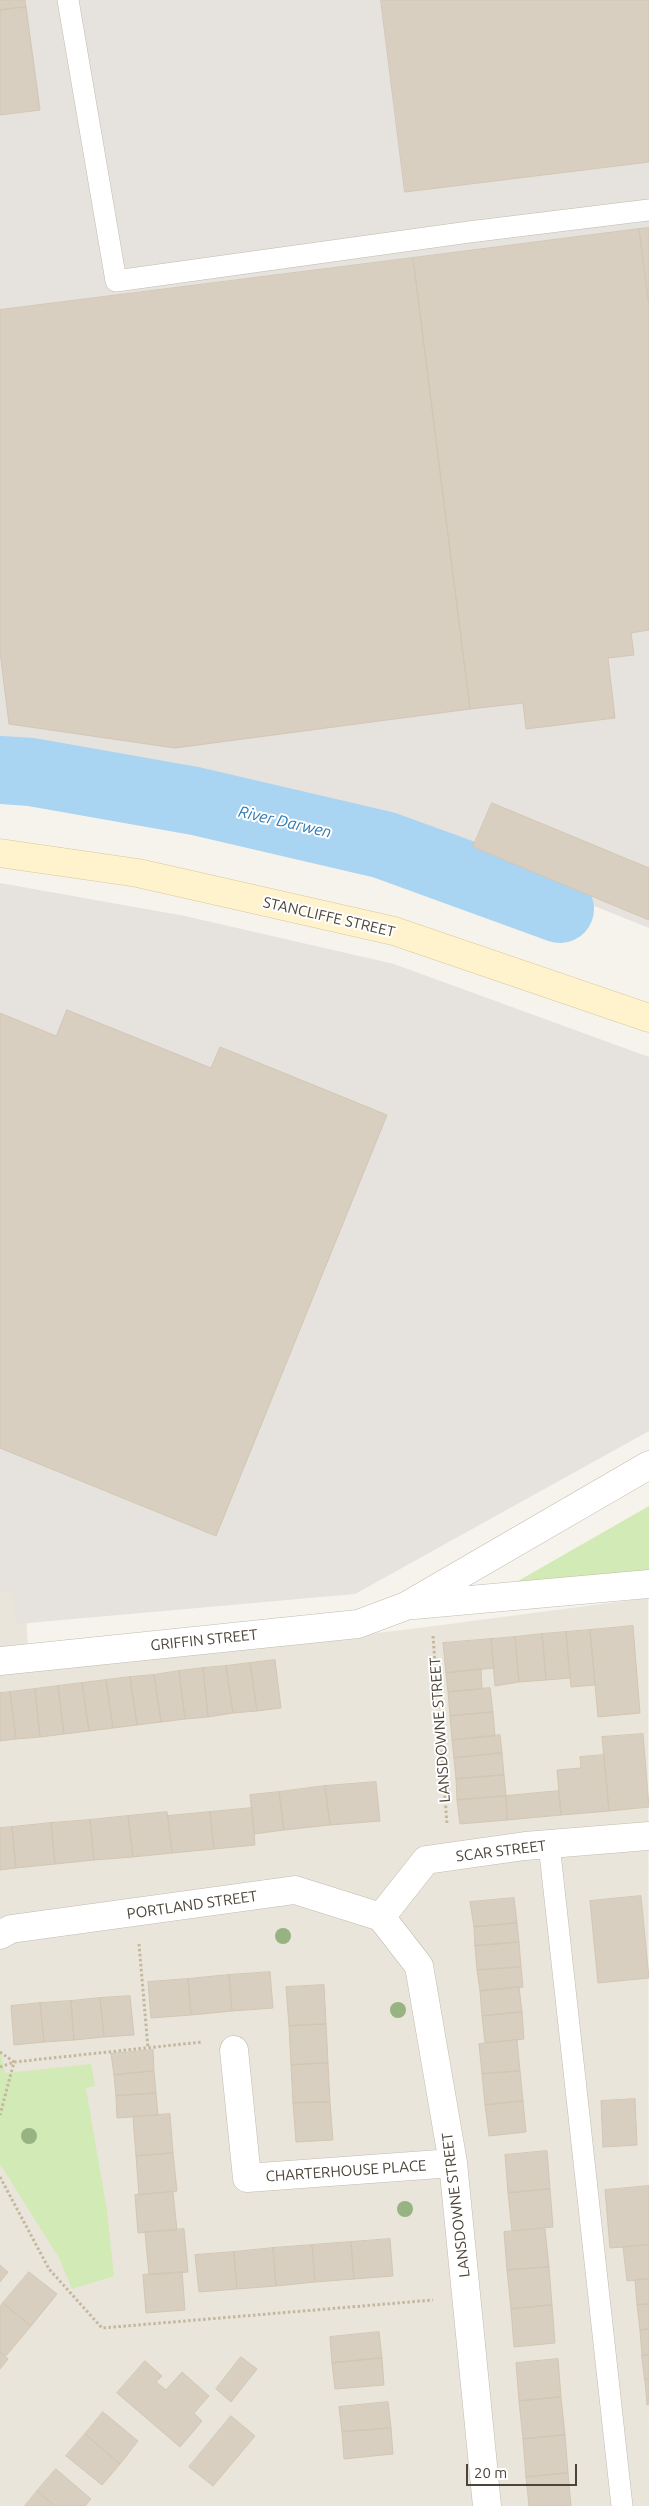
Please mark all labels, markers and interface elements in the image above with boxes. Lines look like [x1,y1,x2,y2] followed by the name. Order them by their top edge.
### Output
[237,802,333,842] water label: River Darwen
[261,893,397,941] street label: STANCLIFFE STREET
[150,1625,258,1655] street label: GRIFFIN STREET
[426,1657,454,1803] street label: LANSDOWNE STREET
[455,1837,547,1865] street label: SCAR STREET
[126,1887,258,1923] street label: PORTLAND STREET
[438,2132,474,2278] street label: LANSDOWNE STREET
[265,2156,427,2186] street label: CHARTERHOUSE PLACE
[469,2454,580,2486] scale bar
[474,2464,507,2481] text: 20 m

